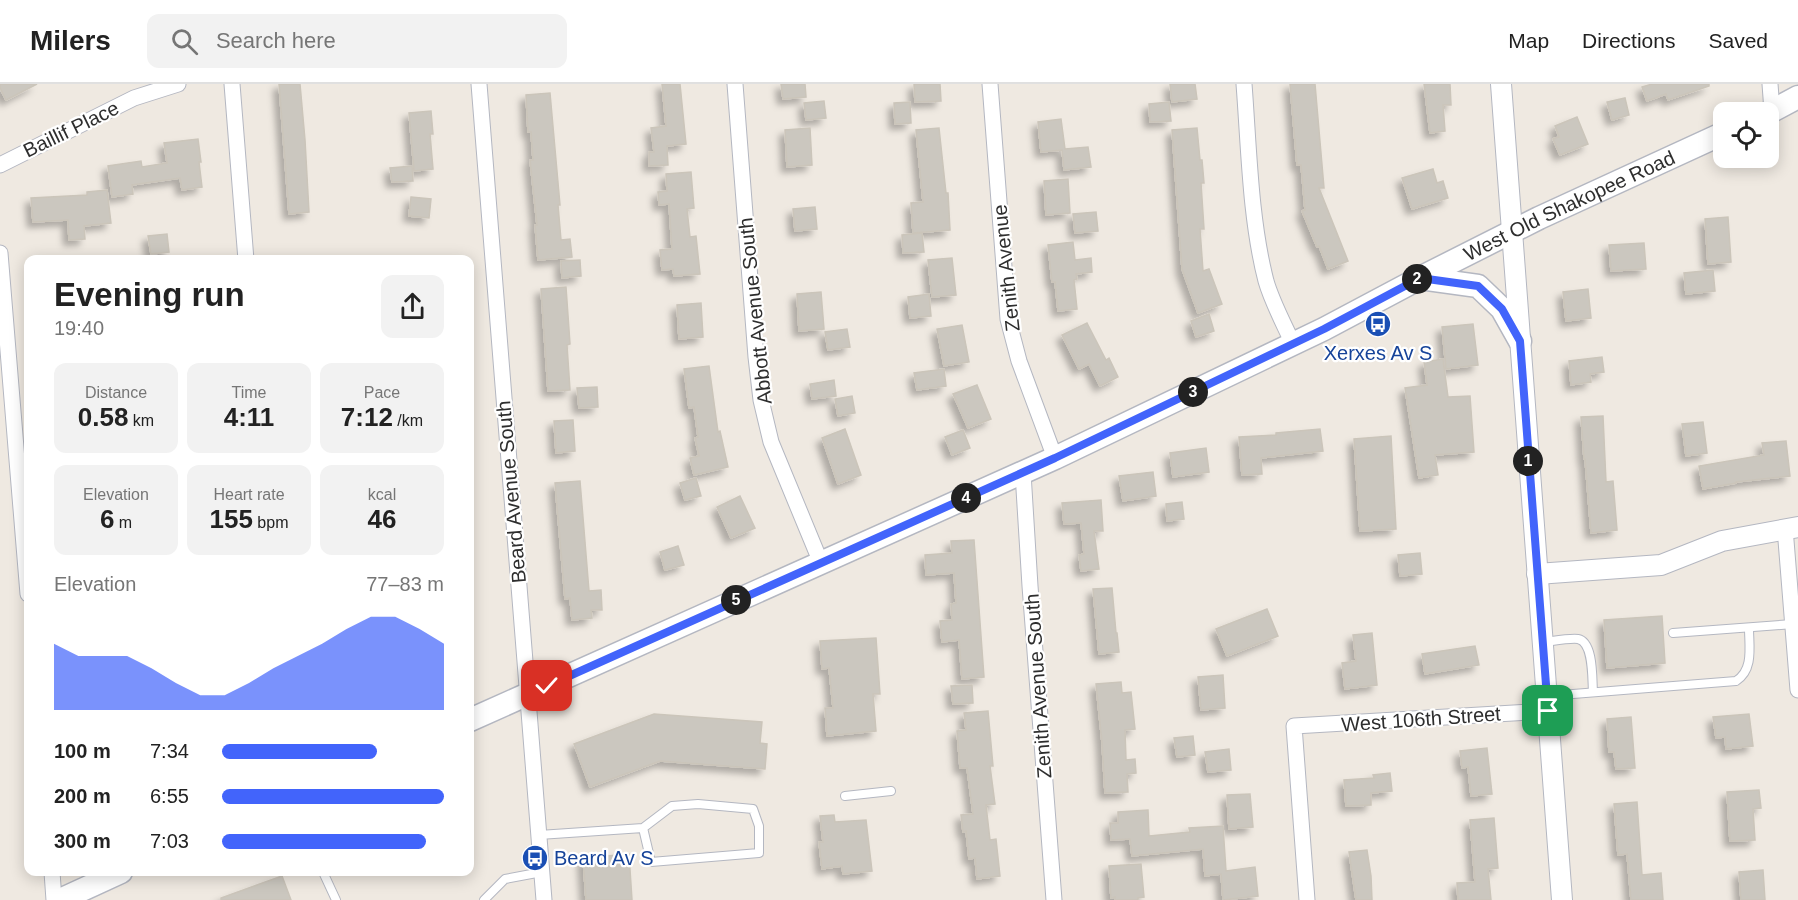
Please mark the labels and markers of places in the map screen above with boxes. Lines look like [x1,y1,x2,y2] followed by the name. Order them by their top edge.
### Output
[1402,264,1432,294] pin: 2
[1363,309,1393,339] bus stop icon: Xerxes Av S
[1324,342,1432,364] place label: Xerxes Av S
[1178,377,1208,407] pin: 3
[1513,446,1543,476] pin: 1
[951,483,981,513] pin: 4
[721,585,751,615] pin: 5
[521,660,572,711] pin
[1522,685,1573,736] pin
[520,843,550,873] bus stop icon: Beard Av S
[554,847,654,869] place label: Beard Av S

